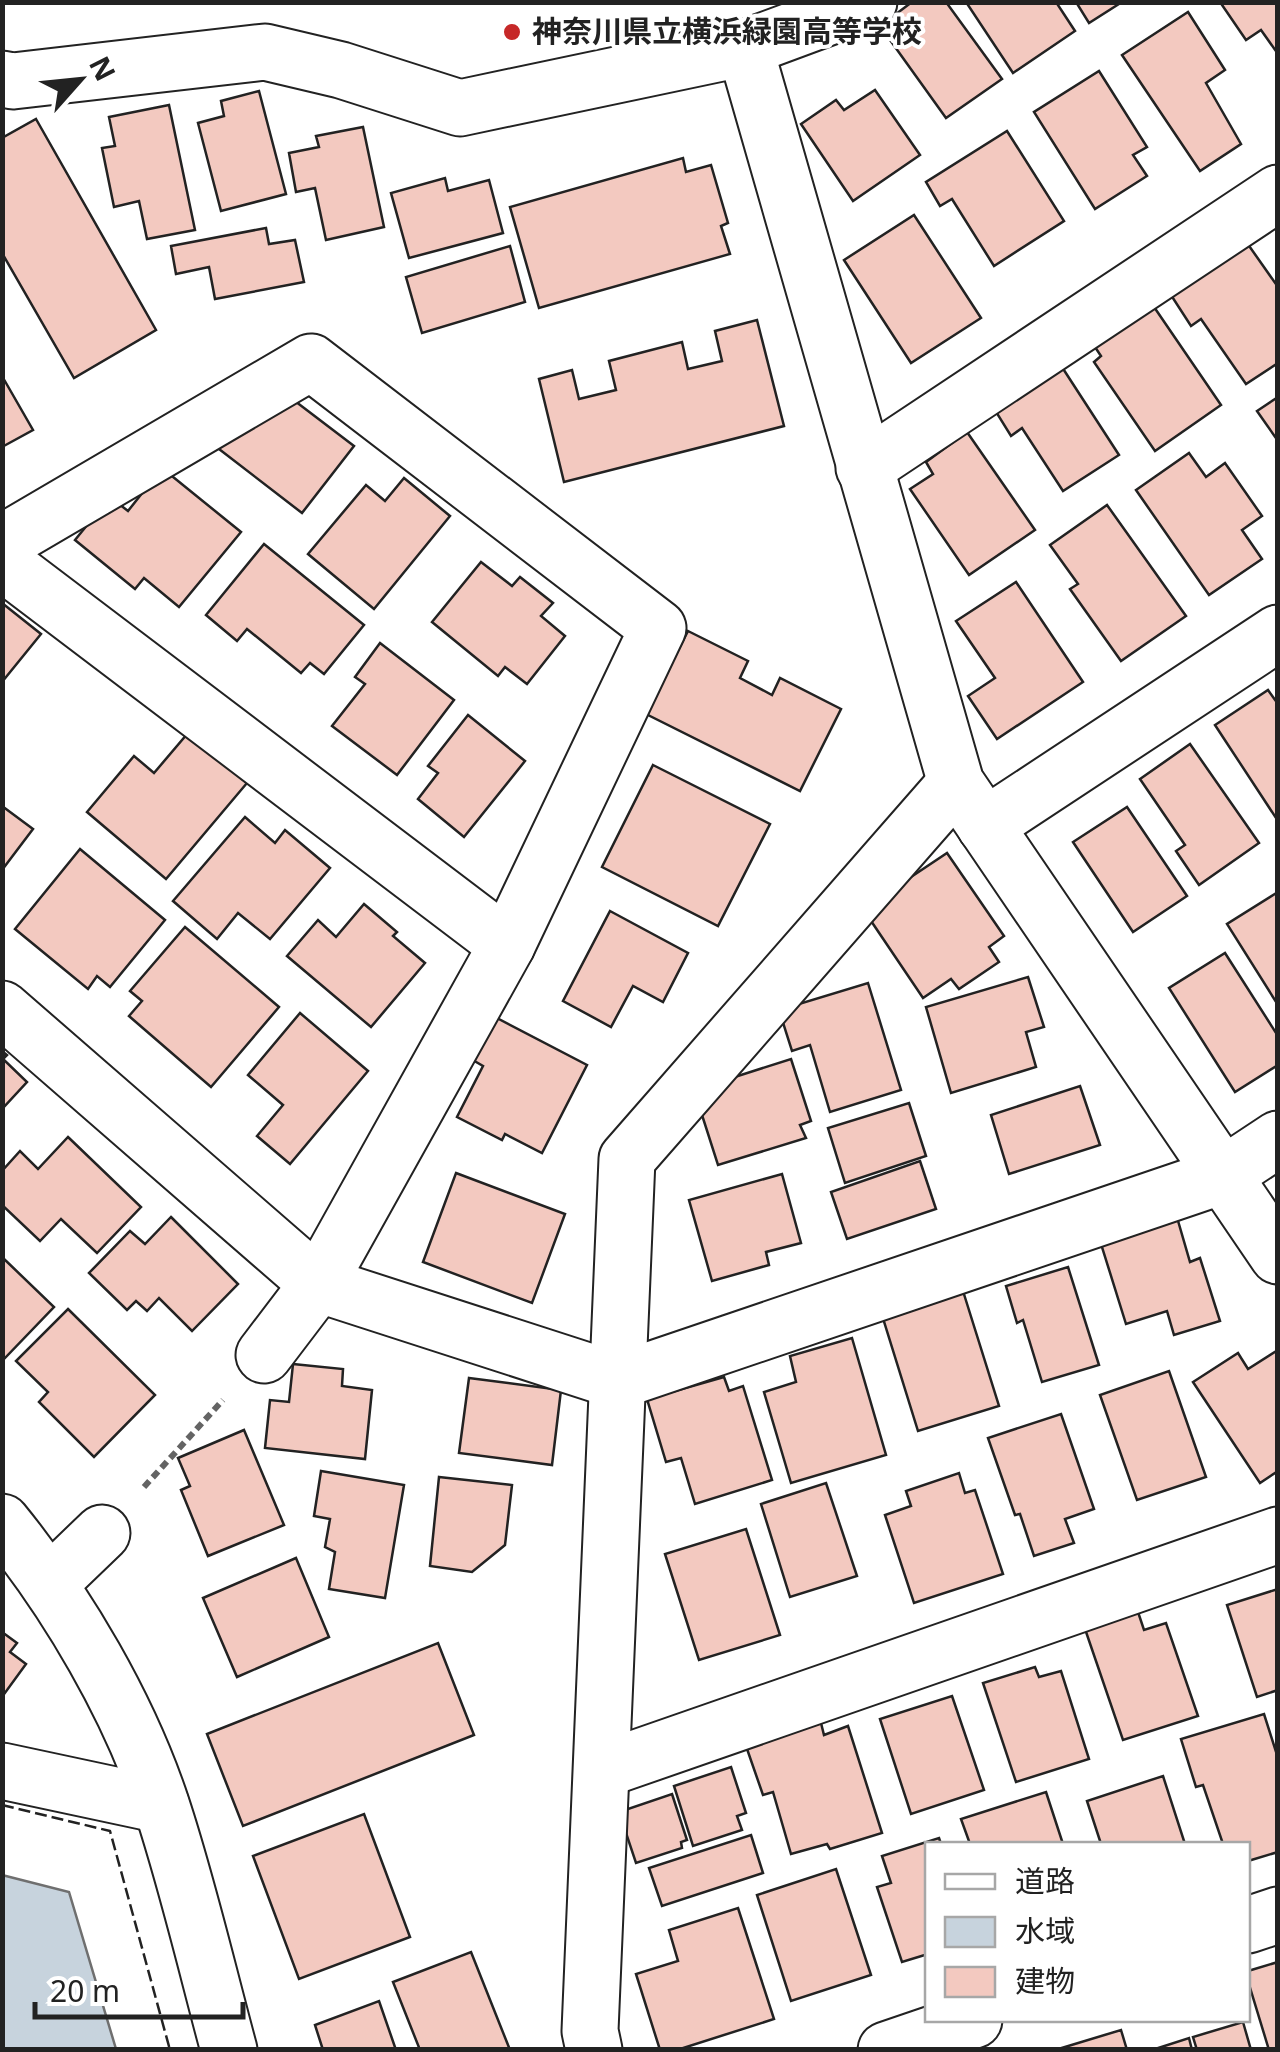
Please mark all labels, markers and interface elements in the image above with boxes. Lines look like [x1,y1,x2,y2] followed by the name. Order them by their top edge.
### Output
[532,10,922,51] place label: 神奈川県立横浜緑園高等学校
[501,21,523,43] marker: 神奈川県立横浜緑園高等学校
[30,30,130,130] north arrow
[81,49,125,87] text: N
[925,1842,1250,2022] legend
[1015,1860,1075,1901] text: 道路
[1015,1910,1075,1951] text: 水域
[35,1957,242,2019] scale bar
[1015,1960,1075,2001] text: 建物
[50,1970,120,2011] text: 20 m

